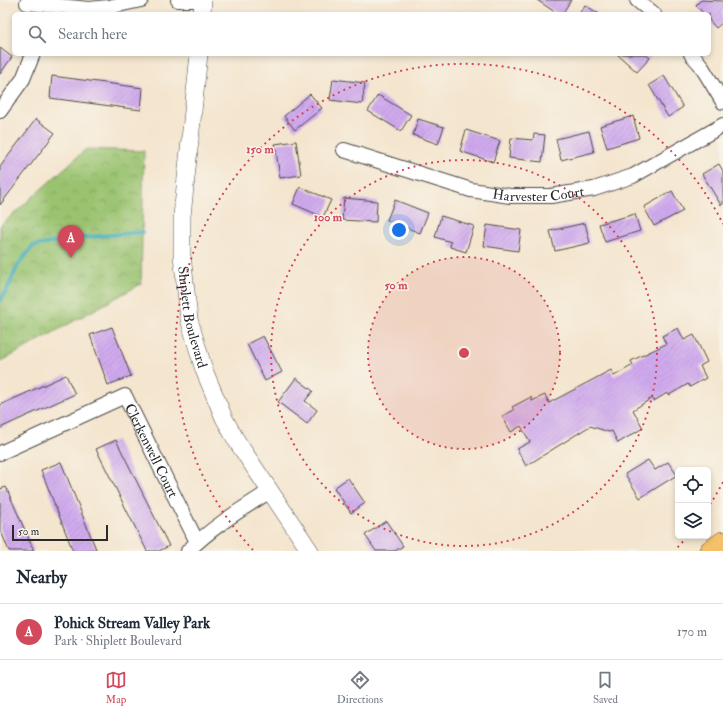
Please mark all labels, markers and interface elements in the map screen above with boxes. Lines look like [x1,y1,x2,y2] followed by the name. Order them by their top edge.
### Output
[12,12,711,56] search box
[26,23,48,45] icon: search
[58,25,127,44] text: Search here
[246,142,274,157] text: 150 m
[491,183,586,205] street label: Harvester Court
[314,210,343,225] text: 100 m
[389,220,409,240] your location
[58,225,84,258] pin: A
[174,265,211,370] street label: Shiplett Boulevard
[384,278,408,293] text: 50 m
[457,346,471,360] centre of rings
[121,401,182,501] street label: Clerkenwell Court
[675,467,711,539] map controls
[675,467,711,503] button: locate
[675,503,711,539] button: layers
[12,523,108,542] scale bar
[18,525,39,538] text: 50 m
[16,567,67,588] text: Nearby
[54,614,210,633] text: Pohick Stream Valley Park
[25,624,33,640] text: A
[677,624,707,640] text: 170 m
[54,633,182,649] text: Park · Shiplett Boulevard
[105,669,127,706] tab: Map
[337,669,383,706] tab: Directions
[593,669,618,706] tab: Saved

